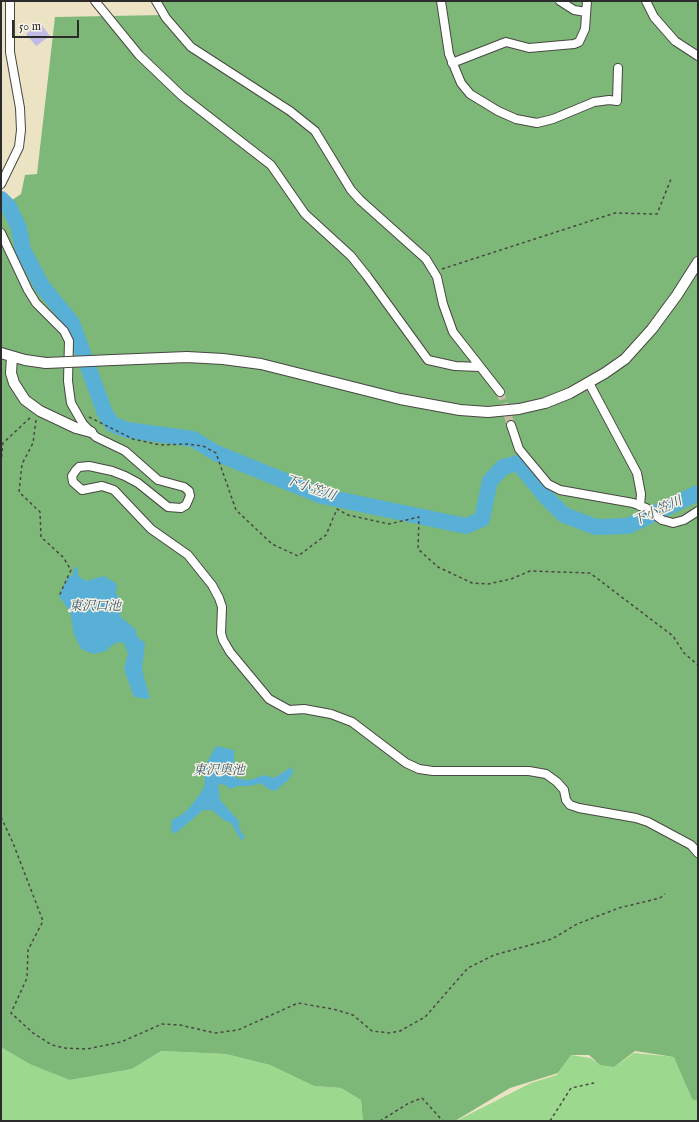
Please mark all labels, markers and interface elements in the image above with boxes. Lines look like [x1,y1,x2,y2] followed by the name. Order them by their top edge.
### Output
[14,12,81,38] scale bar
[19,19,41,34] text: 50 m
[283,473,337,505] water label: 下小笠川
[631,494,685,530] water label: 下小笠川
[69,599,121,615] water label: 東沢口池
[193,763,245,779] water label: 東沢奥池

